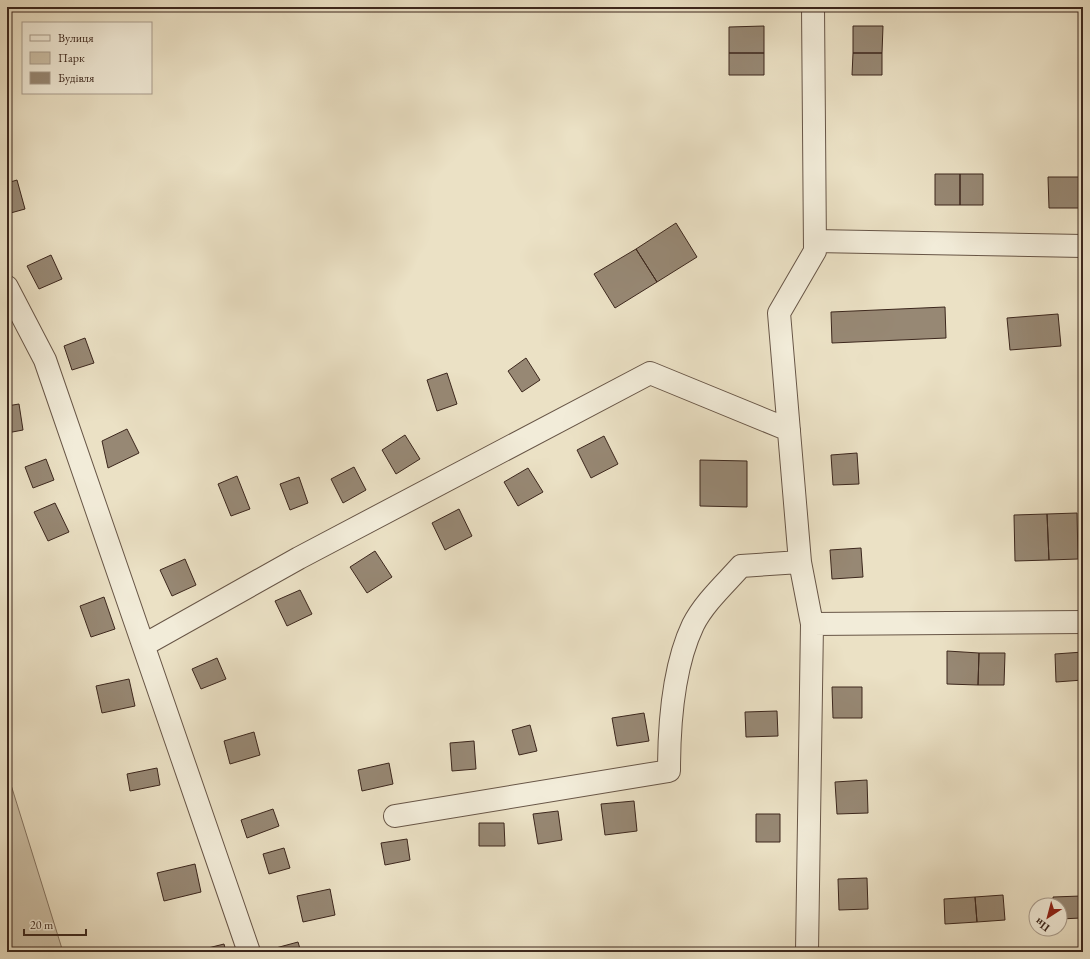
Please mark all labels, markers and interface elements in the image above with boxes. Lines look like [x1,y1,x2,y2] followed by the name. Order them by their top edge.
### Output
[22,22,152,94] legend
[58,30,94,46] text: Вулиця
[58,50,85,66] text: Парк
[58,70,95,86] text: Будівля
[1028,897,1068,937] north arrow
[24,911,86,937] scale bar
[1031,915,1052,935] text: Пн
[30,917,54,933] text: 20 m

